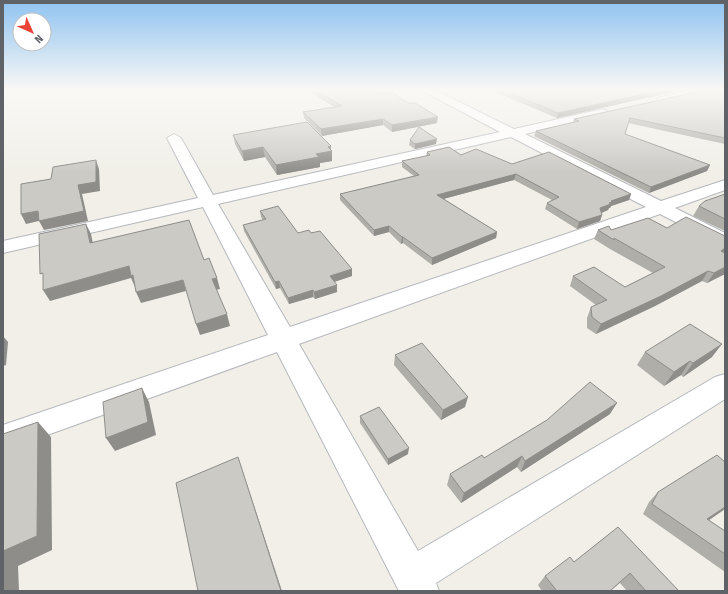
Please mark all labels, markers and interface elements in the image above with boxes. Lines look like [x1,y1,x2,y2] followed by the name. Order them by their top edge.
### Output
[12,12,52,52] north arrow
[32,32,46,46] text: N

